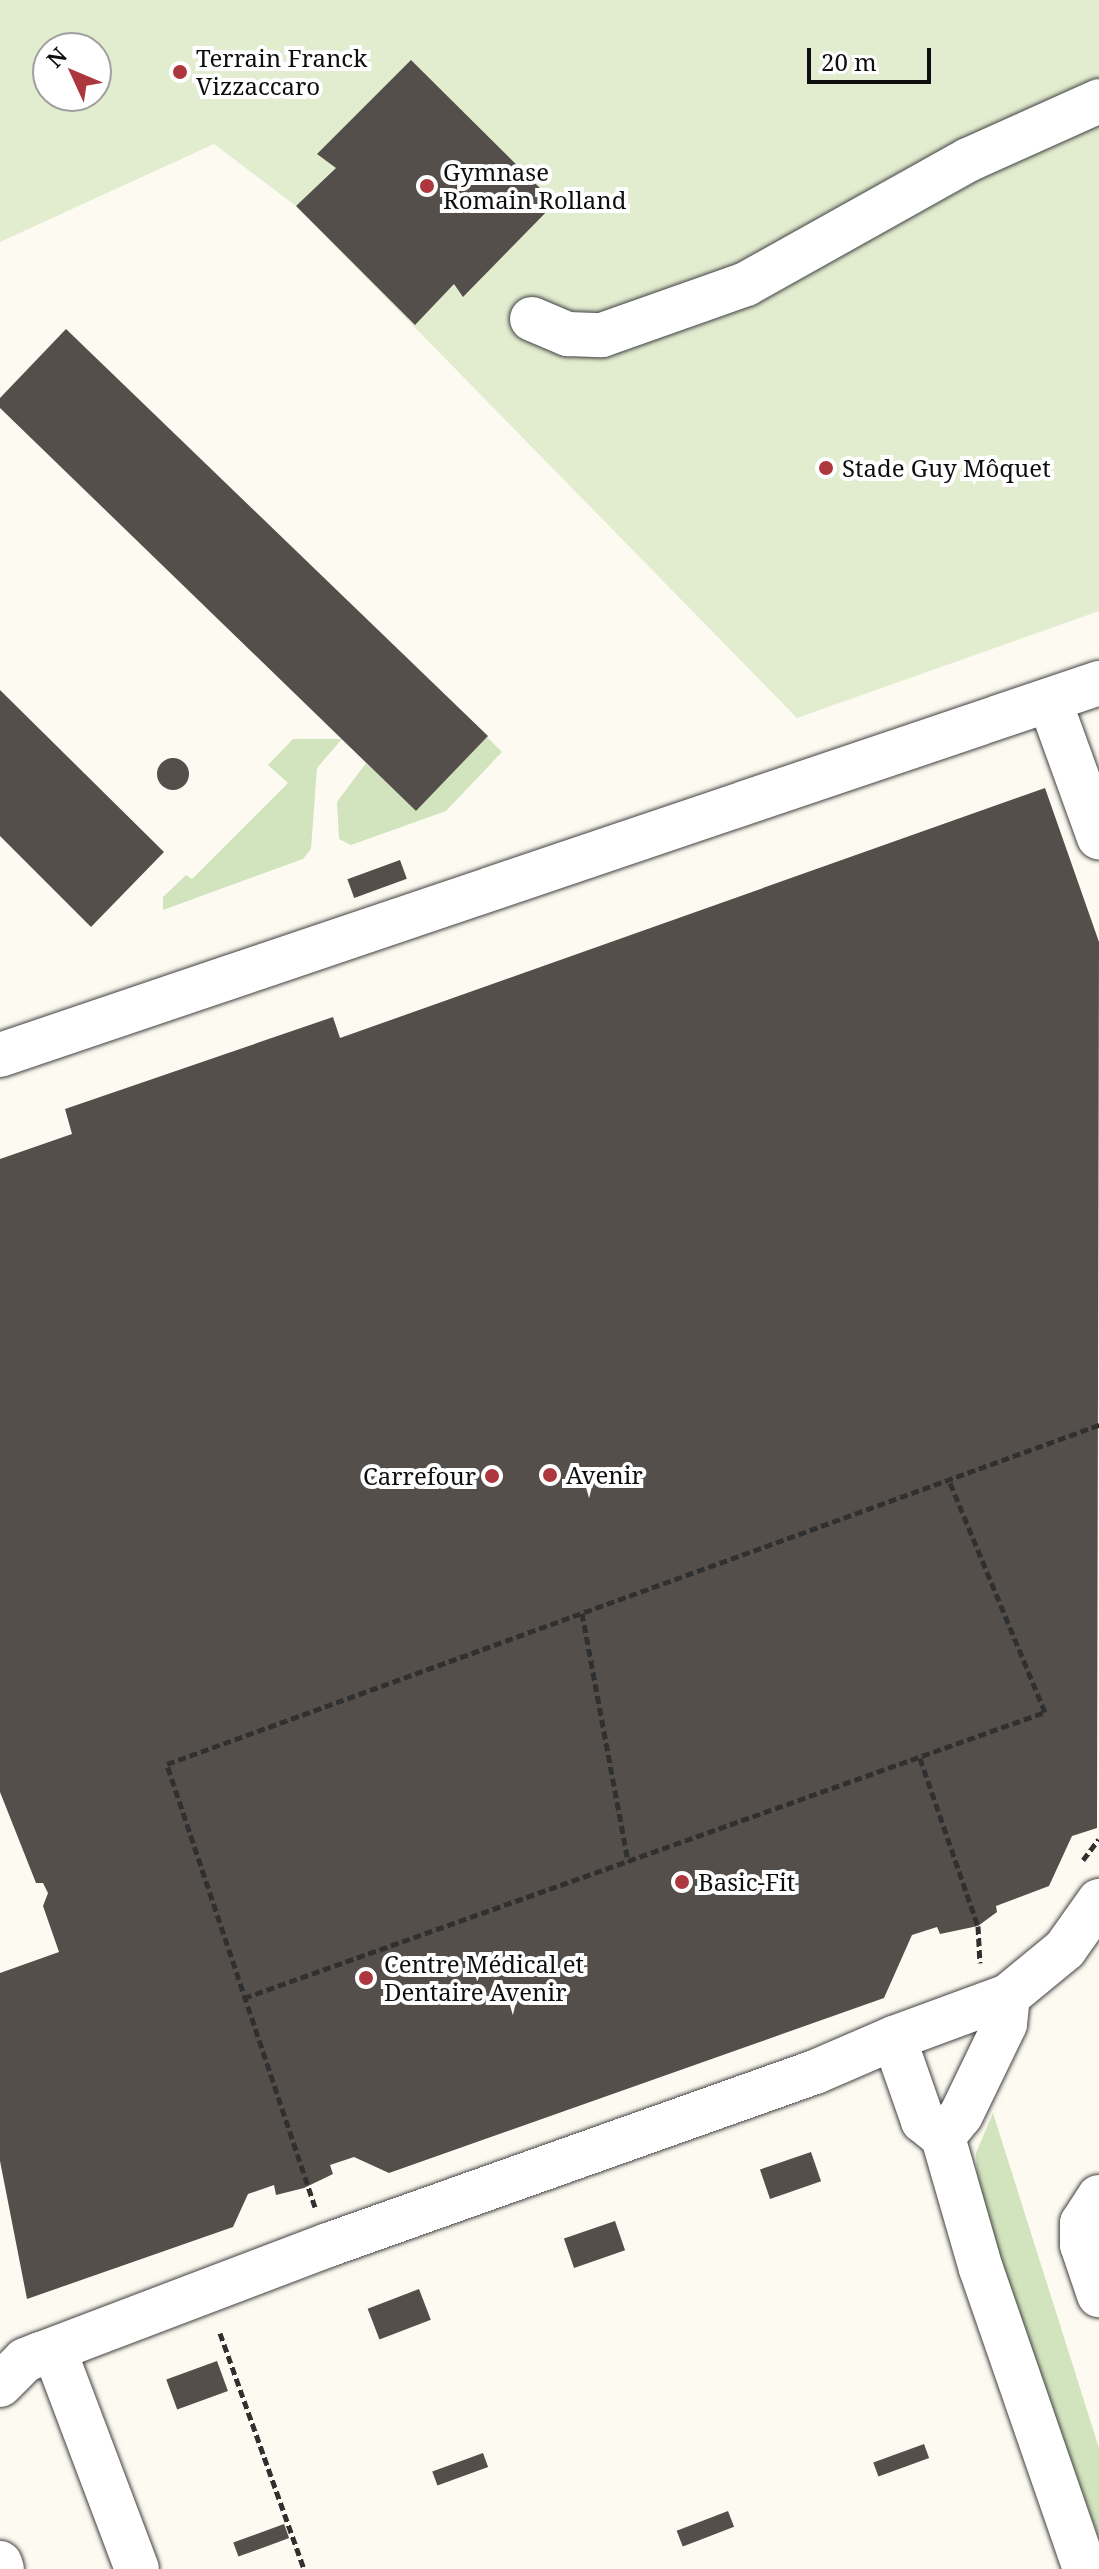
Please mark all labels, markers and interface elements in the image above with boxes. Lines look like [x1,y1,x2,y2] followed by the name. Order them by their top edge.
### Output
[32,32,112,112] north arrow
[811,32,935,82] scale bar
[39,40,73,73] text: N
[196,44,367,100] place label: Terrain Franck Vizzaccaro
[821,45,877,78] text: 20 m
[171,63,189,81] marker: Terrain Franck Vizzaccaro
[443,158,626,214] place label: Gymnase Romain Rolland
[418,177,436,195] marker: Gymnase Romain Rolland
[842,454,1051,482] place label: Stade Guy Môquet
[817,459,835,477] marker: Stade Guy Môquet
[566,1461,643,1489] place label: Avenir
[363,1462,476,1490] place label: Carrefour
[541,1466,559,1484] marker: Avenir
[483,1467,501,1485] marker: Carrefour
[698,1868,795,1896] place label: Basic-Fit
[673,1873,691,1891] marker: Basic-Fit
[384,1950,584,2006] place label: Centre Médical et Dentaire Avenir
[355,1967,377,1989] marker: Centre Médical et Dentaire Avenir

